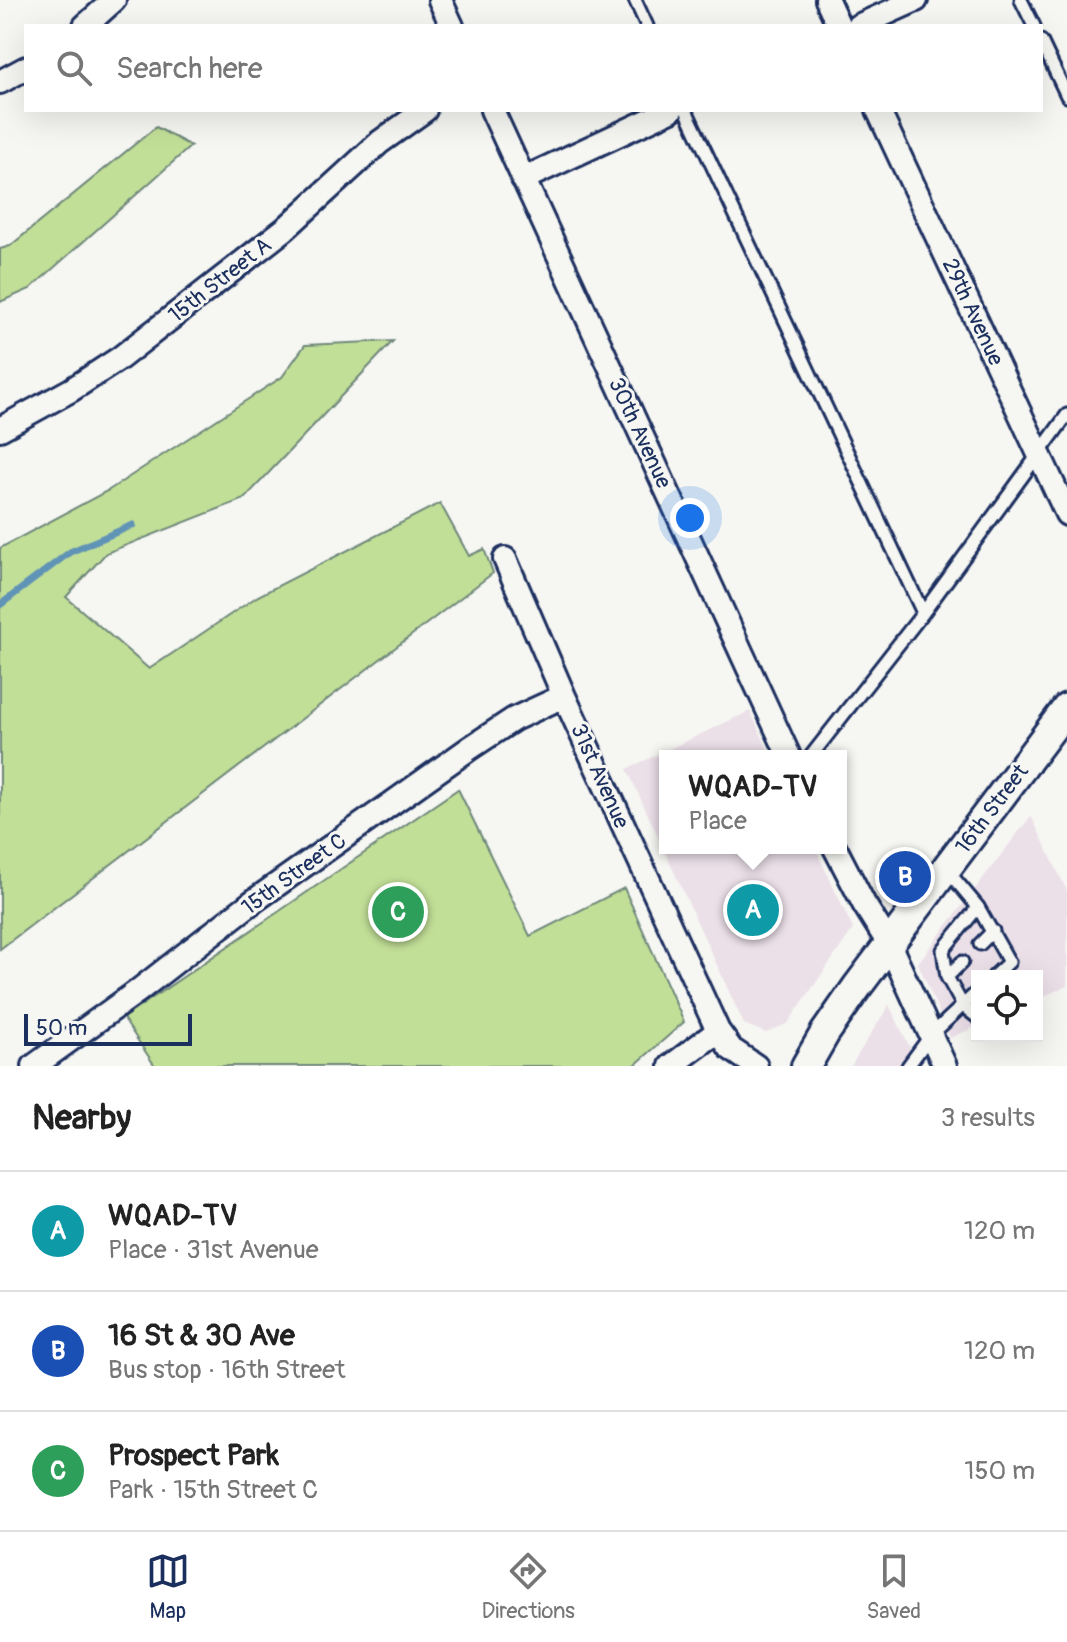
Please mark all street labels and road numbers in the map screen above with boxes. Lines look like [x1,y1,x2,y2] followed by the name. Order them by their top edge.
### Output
[163,231,277,329] street label: 15th Street A
[936,254,1010,370] street label: 29th Avenue
[602,373,678,493] street label: 30th Avenue
[564,719,636,833] street label: 31st Avenue
[949,759,1035,859] street label: 16th Street
[236,827,352,921] street label: 15th Street C

